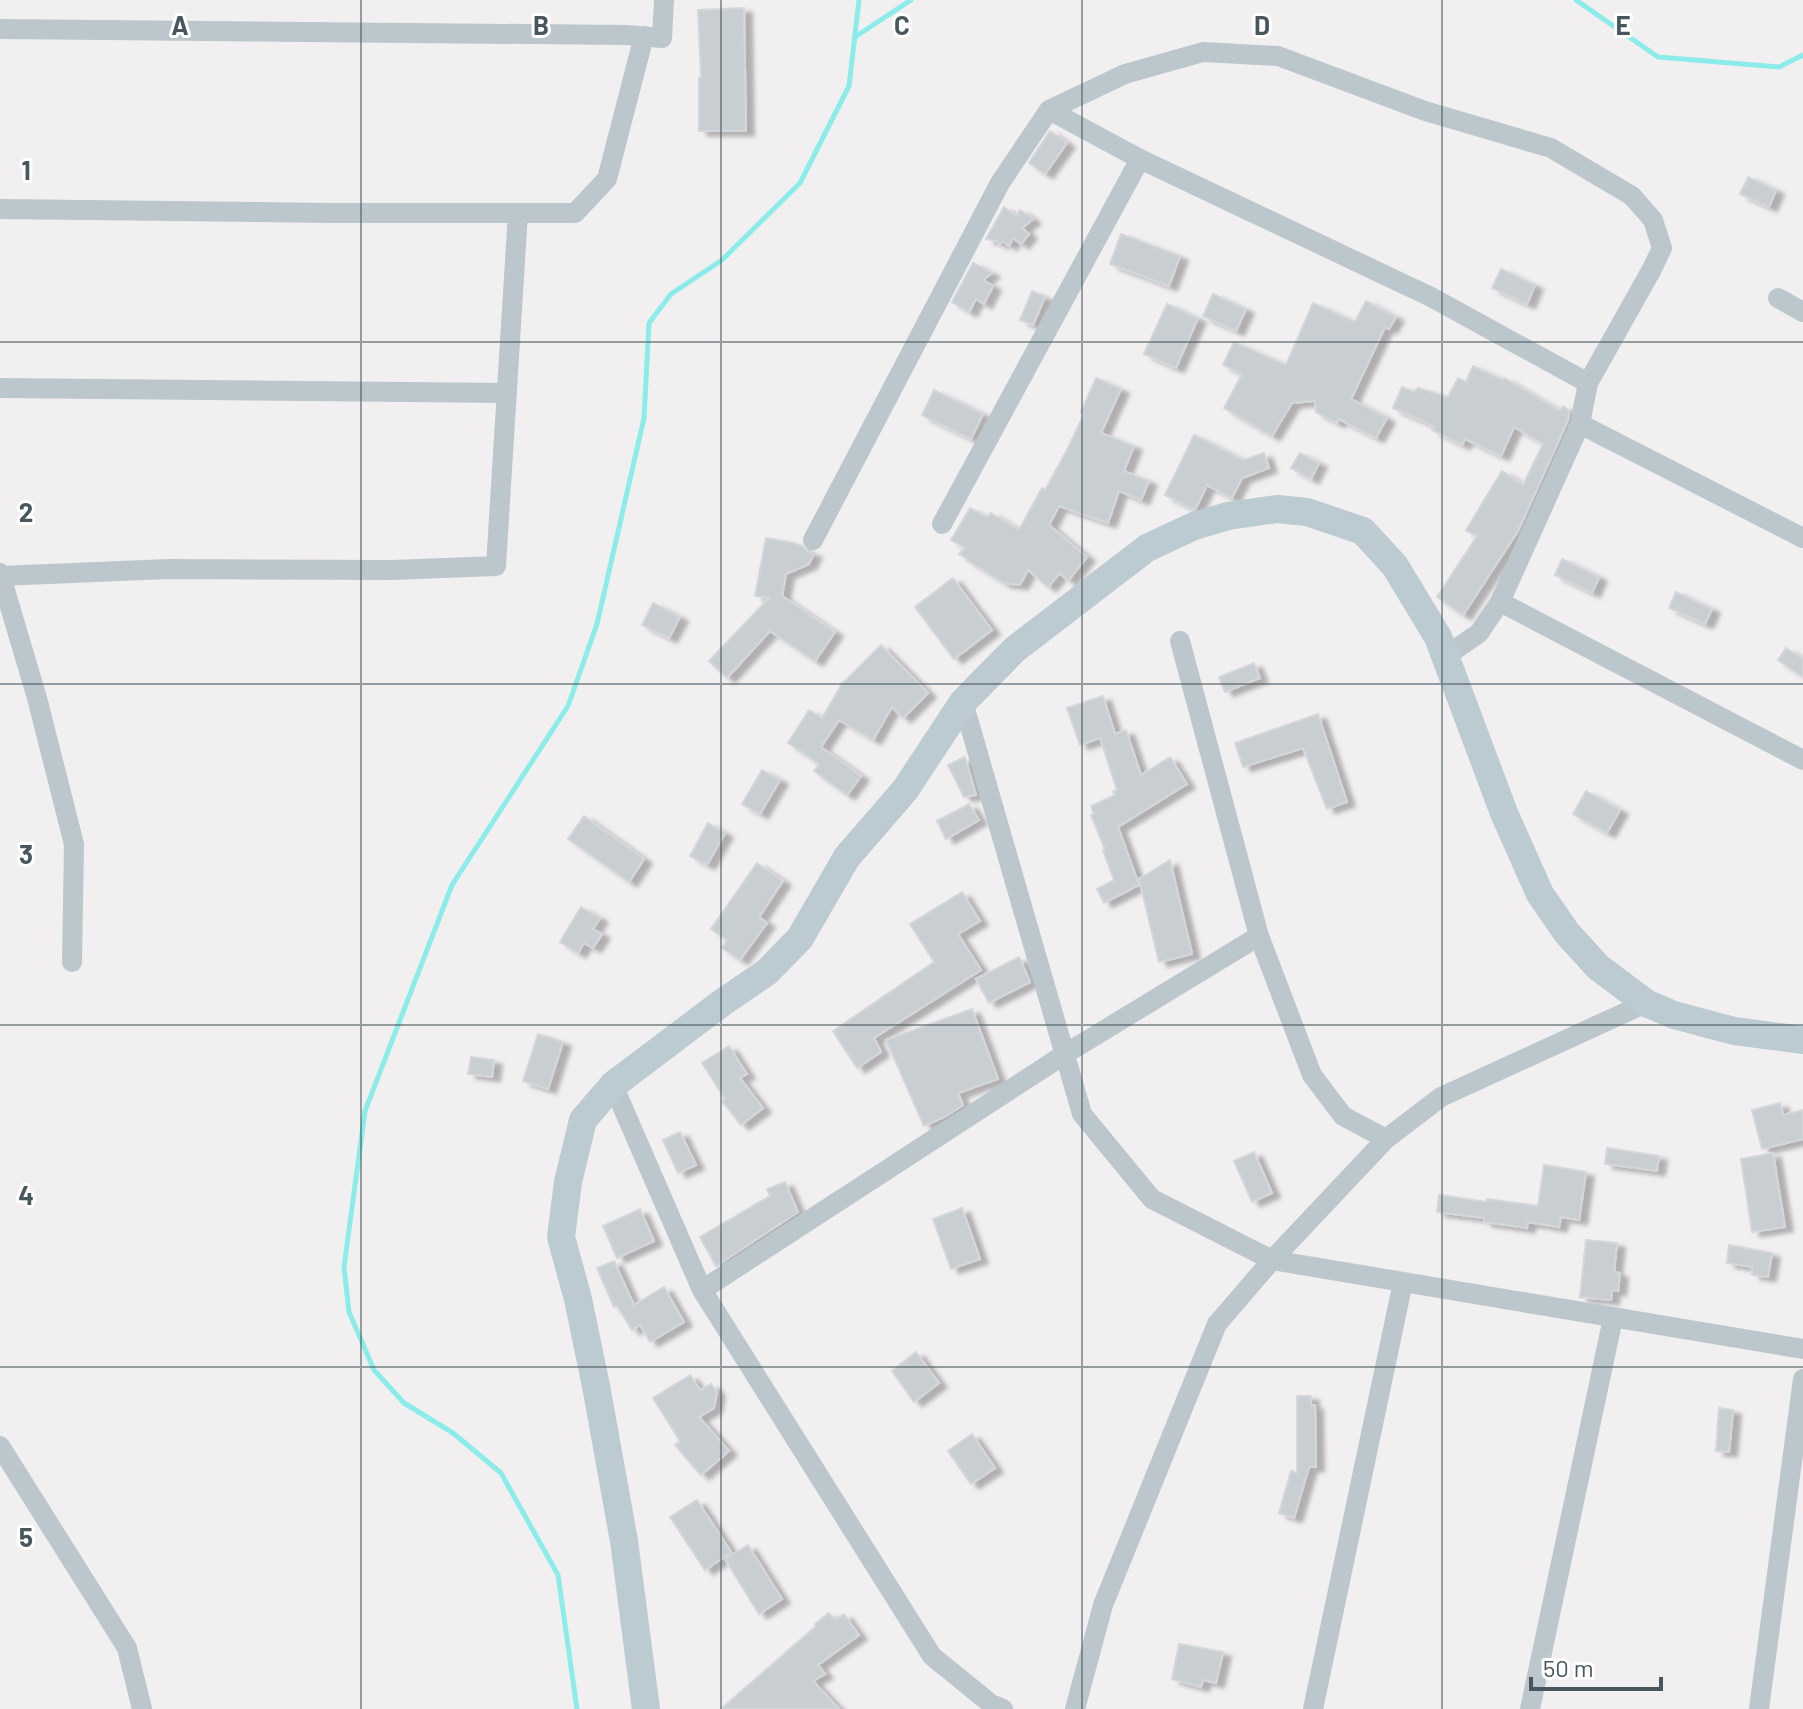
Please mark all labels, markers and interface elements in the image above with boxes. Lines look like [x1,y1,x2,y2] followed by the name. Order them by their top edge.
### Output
[171,9,189,40] text: A
[533,9,549,40] text: B
[894,9,910,40] text: C
[1254,9,1270,40] text: D
[1615,9,1631,40] text: E
[21,154,31,185] text: 1
[19,496,33,527] text: 2
[19,838,33,869] text: 3
[18,1179,34,1210] text: 4
[19,1521,33,1552] text: 5
[1531,1641,1661,1691] scale bar
[1543,1653,1594,1682] text: 50 m

